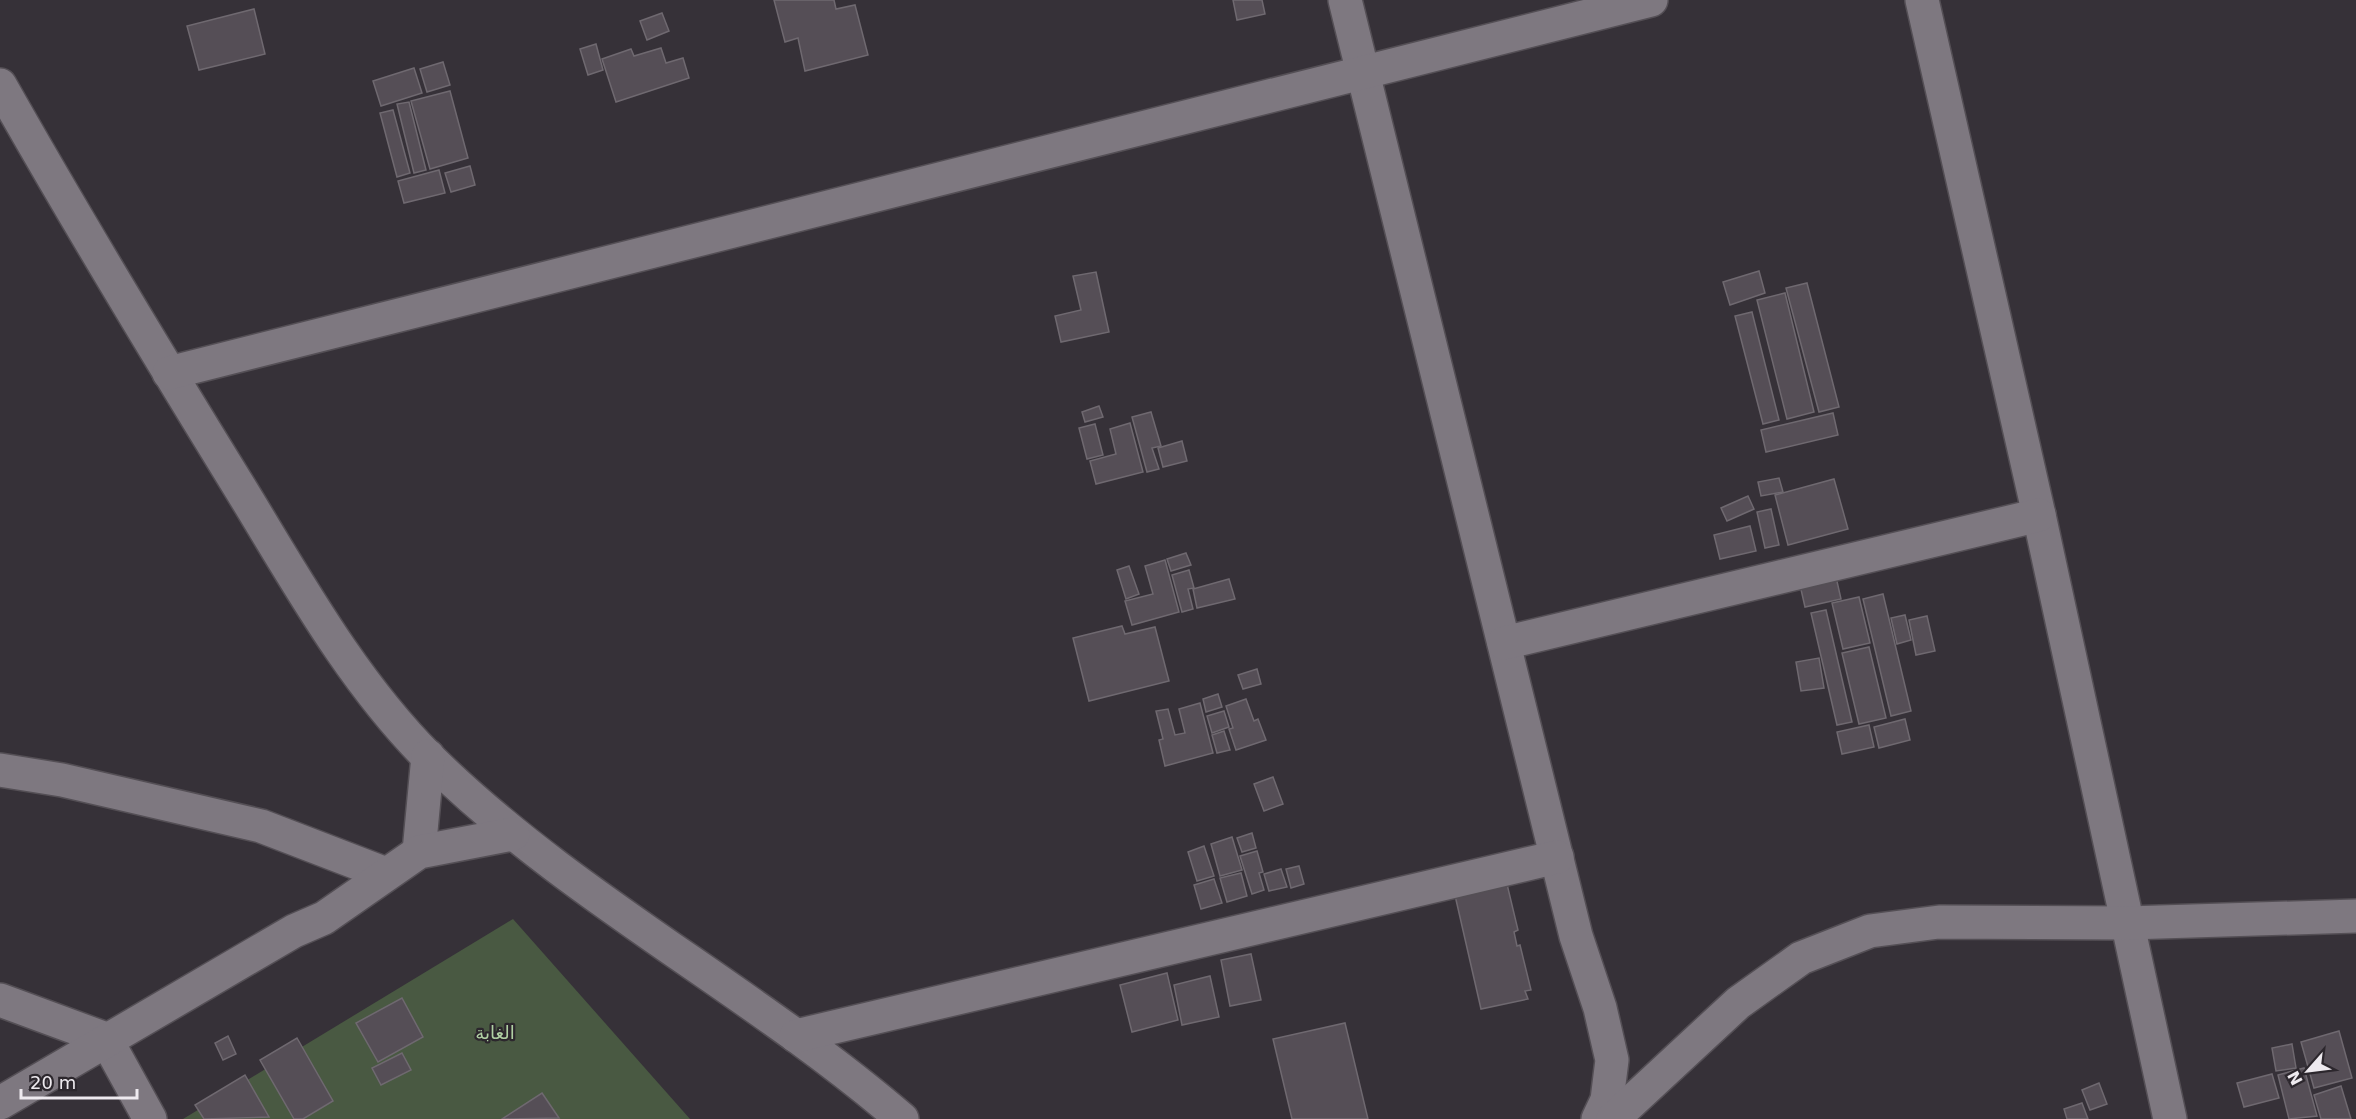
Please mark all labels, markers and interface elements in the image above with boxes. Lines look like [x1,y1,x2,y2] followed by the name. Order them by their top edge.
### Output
[475,1022,515,1043] park label: الغابة
[2278,1041,2338,1101] north arrow
[21,1062,136,1100] scale bar
[2284,1067,2307,1088] text: N
[30,1072,76,1093] text: 20 m

